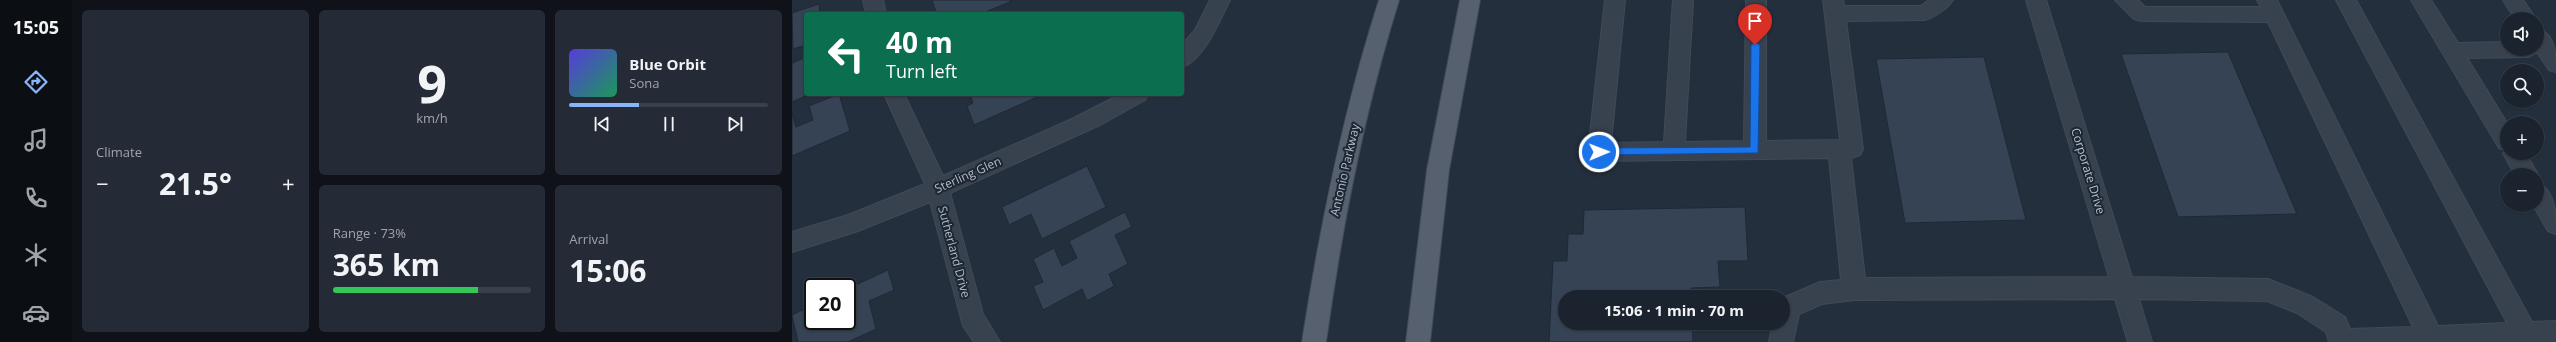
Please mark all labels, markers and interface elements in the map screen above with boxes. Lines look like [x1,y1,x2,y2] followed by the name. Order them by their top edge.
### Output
[1738,4,1772,45] pin
[1744,10,1766,32] icon: arrive
[2500,12,2544,212] map controls
[2500,12,2544,56] button: sound
[13,15,59,39] text: 15:05
[886,23,953,61] text: 40 m
[820,28,872,80] icon: left
[417,47,447,118] text: 9
[629,54,706,74] text: Blue Orbit
[886,59,957,83] text: Turn left
[2500,64,2544,108] button: search
[22,68,50,96] icon: directions
[629,74,659,92] text: Sona
[416,109,448,127] text: km/h
[591,113,613,135] icon: previous
[658,113,680,135] icon: pause
[724,113,746,135] icon: next
[2500,116,2544,160] button: +
[1326,121,1364,218] street label: Antonio Parkway
[22,126,50,154] icon: music
[2067,126,2110,216] street label: Corporate Drive
[1578,131,1620,173] position arrow
[96,143,142,161] text: Climate
[932,152,1004,197] street label: Sterling Glen
[159,163,232,204] text: 21.5°
[96,168,109,198] text: −
[282,168,295,198] text: +
[2500,168,2544,212] button: −
[22,184,50,212] icon: phone
[934,204,975,300] street label: Sutherland Drive
[333,224,406,242] text: Range · 73%
[569,230,608,248] text: Arrival
[22,241,50,269] icon: climate
[333,244,440,285] text: 365 km
[569,250,647,291] text: 15:06
[804,278,856,330] speed limit sign: 20
[22,299,50,327] icon: car
[1604,300,1744,320] text: 15:06 · 1 min · 70 m

